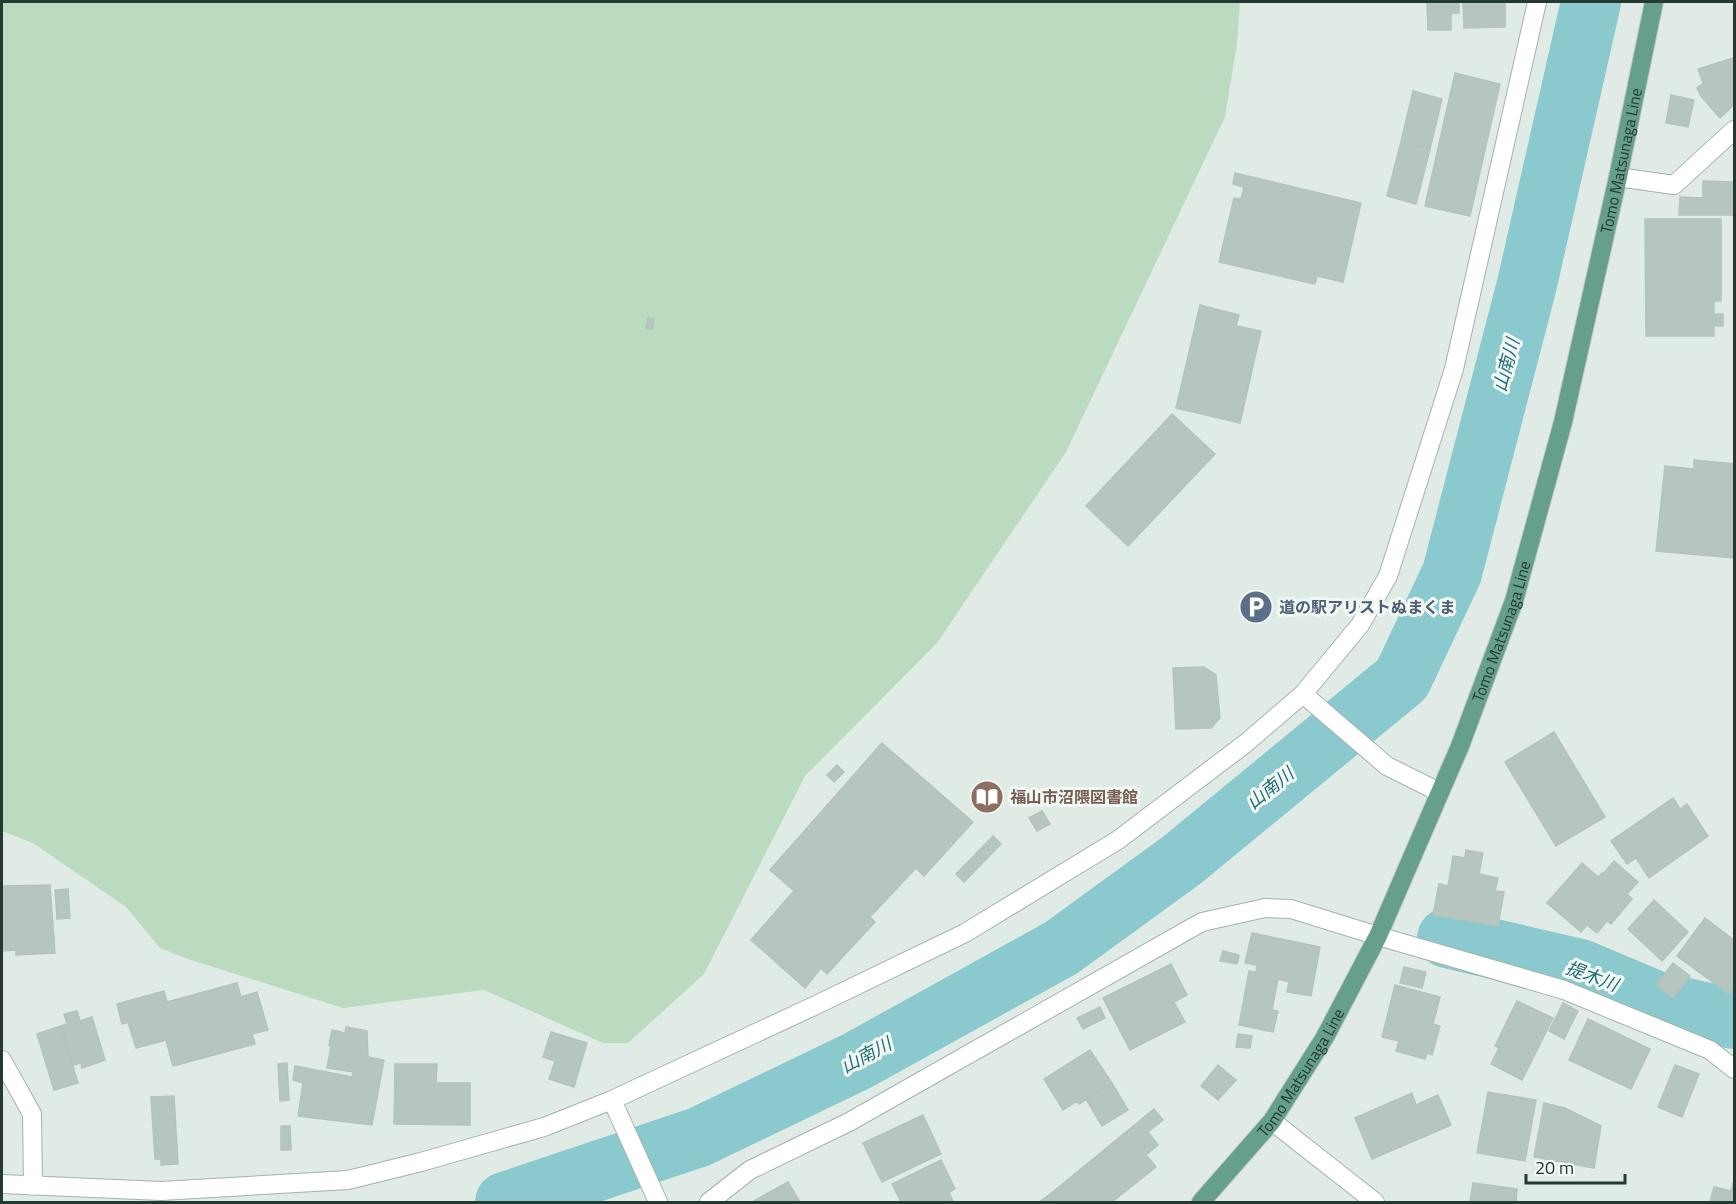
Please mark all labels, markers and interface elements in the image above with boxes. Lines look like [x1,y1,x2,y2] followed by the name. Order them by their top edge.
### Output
[1594,86,1648,236] street label: Tomo Matsunaga Line
[1486,333,1527,395] water label: 山南川
[1465,558,1536,705] street label: Tomo Matsunaga Line
[1238,589,1274,625] parking icon: 道の駅アリストぬまくま
[1279,595,1455,619] place label: 道の駅アリストぬまくま
[1241,759,1301,815] water label: 山南川
[969,779,1005,815] library icon: 福山市沼隈図書館
[1010,785,1138,809] place label: 福山市沼隈図書館
[1562,954,1624,999] water label: 提木川
[1251,1004,1350,1142] street label: Tomo Matsunaga Line
[836,1029,898,1080] water label: 山南川
[1526,1147,1625,1185] scale bar
[1535,1154,1574,1181] text: 20 m

